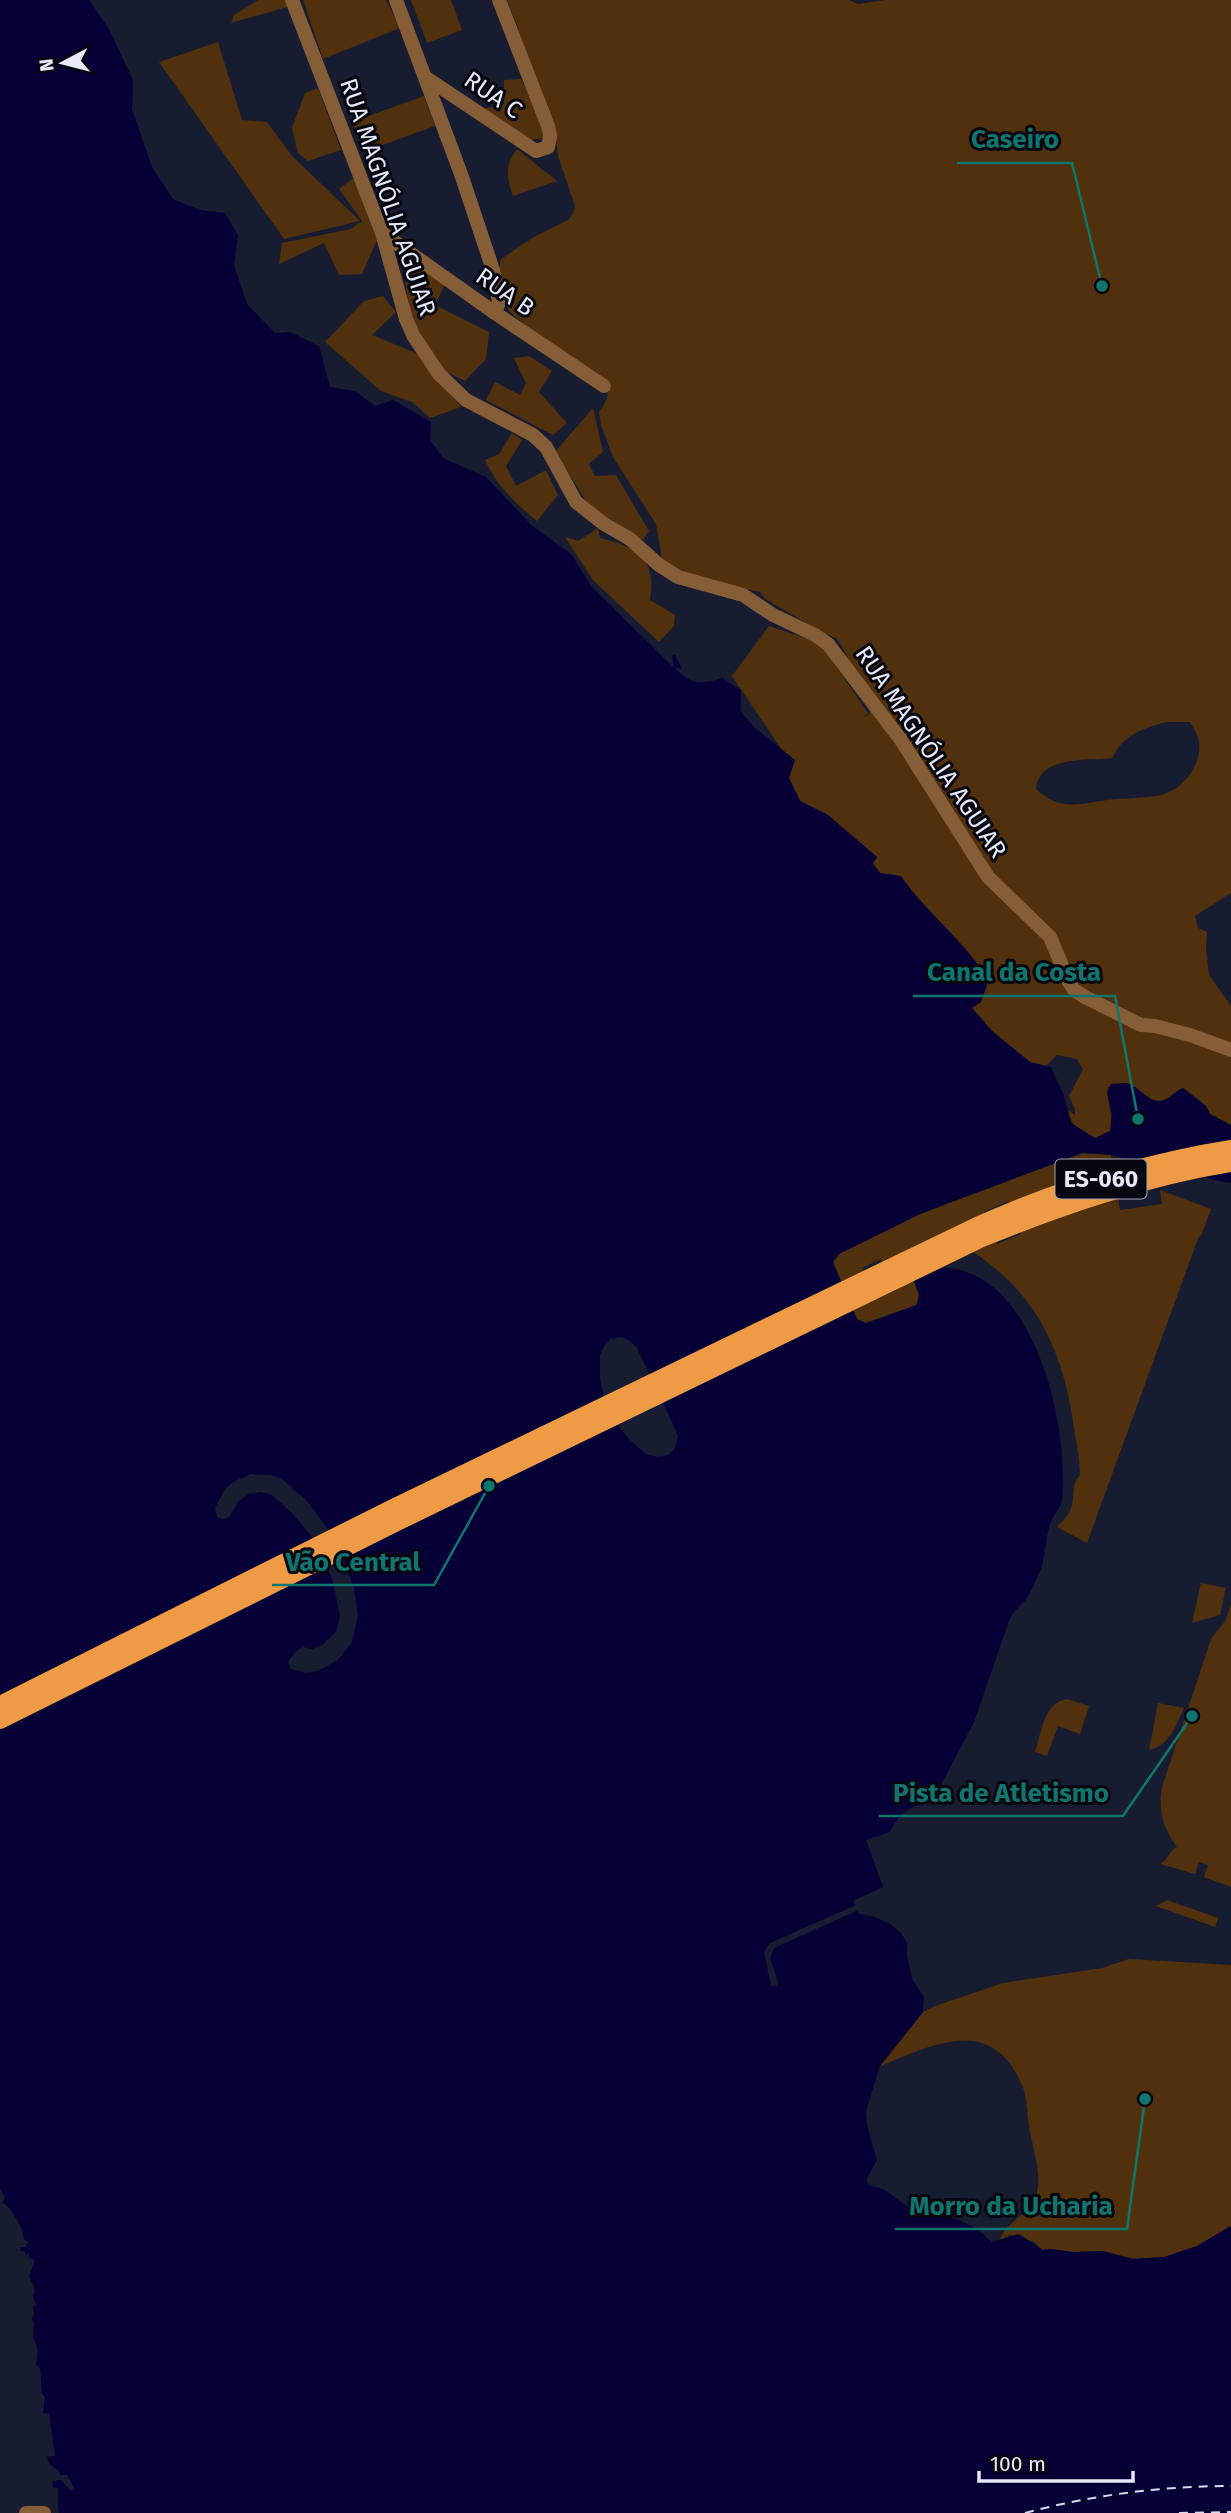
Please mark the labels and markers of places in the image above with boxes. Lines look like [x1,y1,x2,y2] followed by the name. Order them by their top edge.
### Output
[957,116,1072,163] callout: Caseiro
[913,949,1115,996] callout: Canal da Costa
[272,1538,434,1585] callout: Vão Central
[879,1769,1123,1816] callout: Pista de Atletismo
[895,2182,1127,2229] callout: Morro da Ucharia

